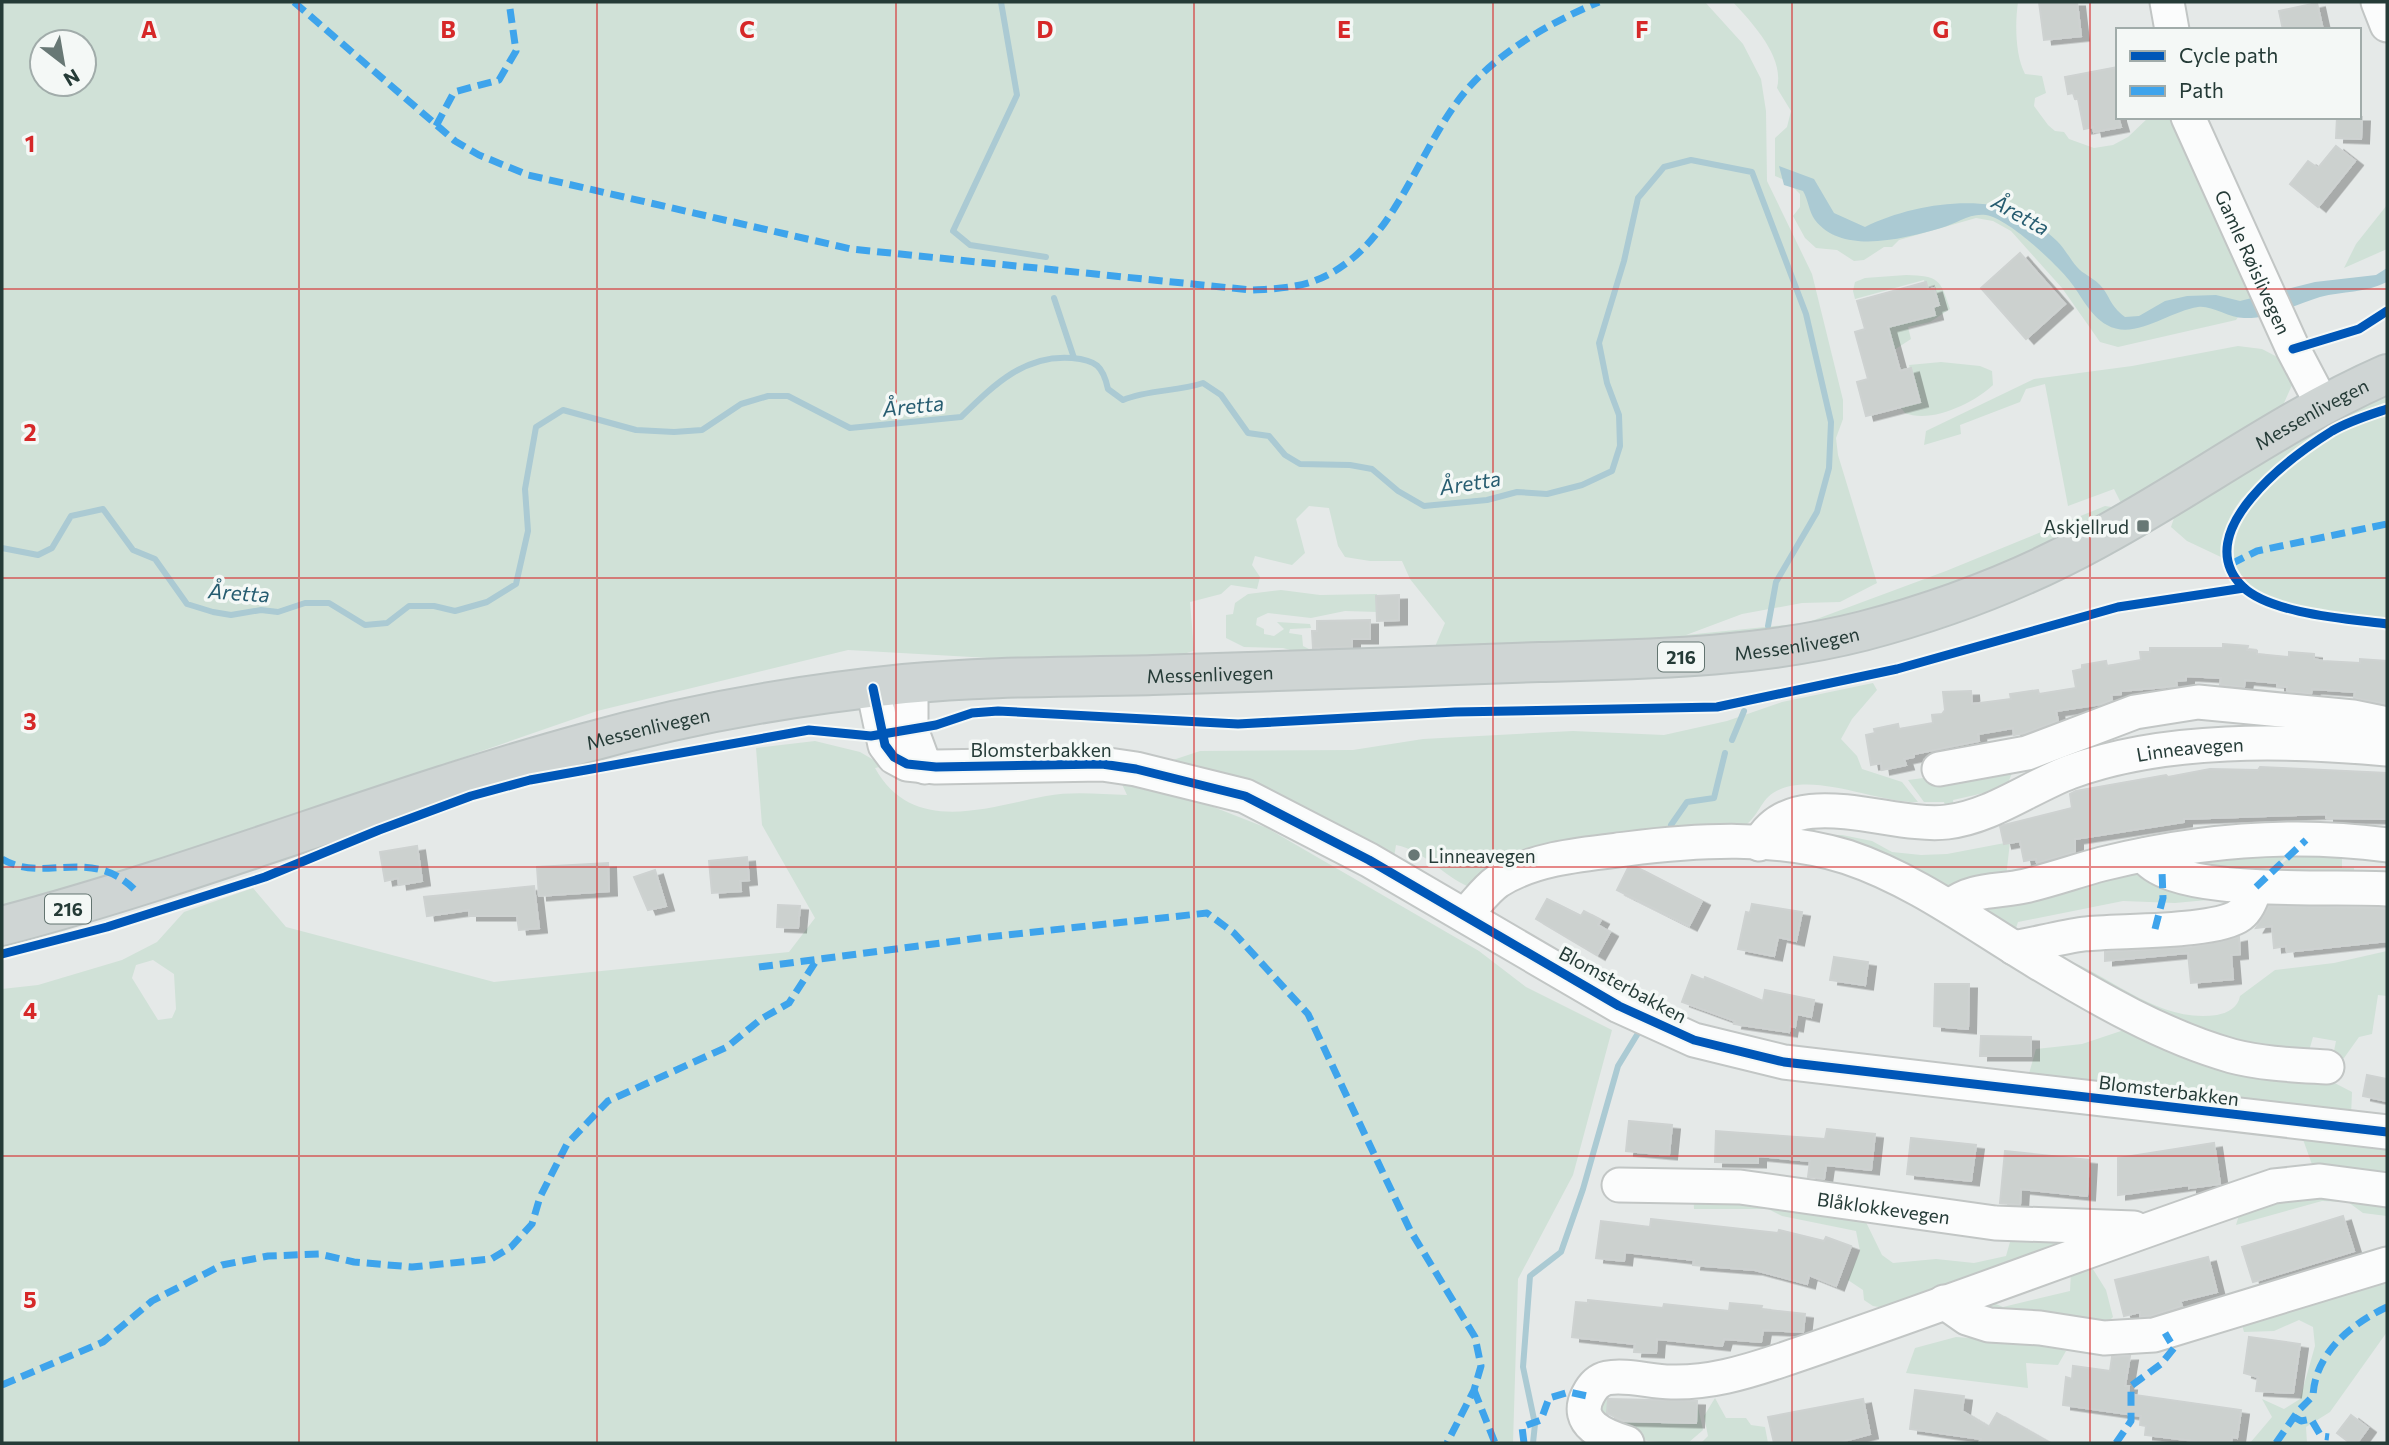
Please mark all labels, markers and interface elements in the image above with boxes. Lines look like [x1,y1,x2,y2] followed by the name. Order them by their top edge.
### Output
[141,15,158,43] text: A
[440,15,456,43] text: B
[739,15,755,43] text: C
[1037,15,1054,43] text: D
[1337,15,1351,43] text: E
[1635,15,1649,43] text: F
[1933,15,1949,43] text: G
[28,28,98,98] north arrow
[2116,28,2361,119] legend
[2179,42,2278,67] text: Cycle path
[60,64,84,92] text: N
[2179,77,2224,102] text: Path
[25,129,35,157] text: 1
[2211,186,2296,338] street label: Gamle Røislivegen
[1987,188,2054,240] water label: Åretta
[2250,373,2372,454] street label: Messenlivegen
[880,389,945,421] water label: Åretta
[23,418,37,446] text: 2
[1437,465,1502,499] water label: Åretta
[2043,515,2129,538] place label: Askjellrud
[2135,518,2151,534] marker: Askjellrud
[206,577,271,607] water label: Åretta
[1733,621,1861,664] street label: Messenlivegen
[1658,642,1704,672] road number: 216
[1146,660,1274,687] street label: Messenlivegen
[583,702,712,754] street label: Messenlivegen
[23,707,37,735] text: 3
[2134,732,2244,765] street label: Linneavegen
[970,738,1112,761] street label: Blomsterbakken
[1428,844,1536,867] place label: Linneavegen
[1406,847,1422,863] marker: Linneavegen
[45,894,91,924] road number: 216
[1555,941,1691,1027] street label: Blomsterbakken
[23,996,37,1024] text: 4
[2098,1070,2240,1110] street label: Blomsterbakken
[1816,1187,1951,1228] street label: Blåklokkevegen
[23,1285,37,1313] text: 5

